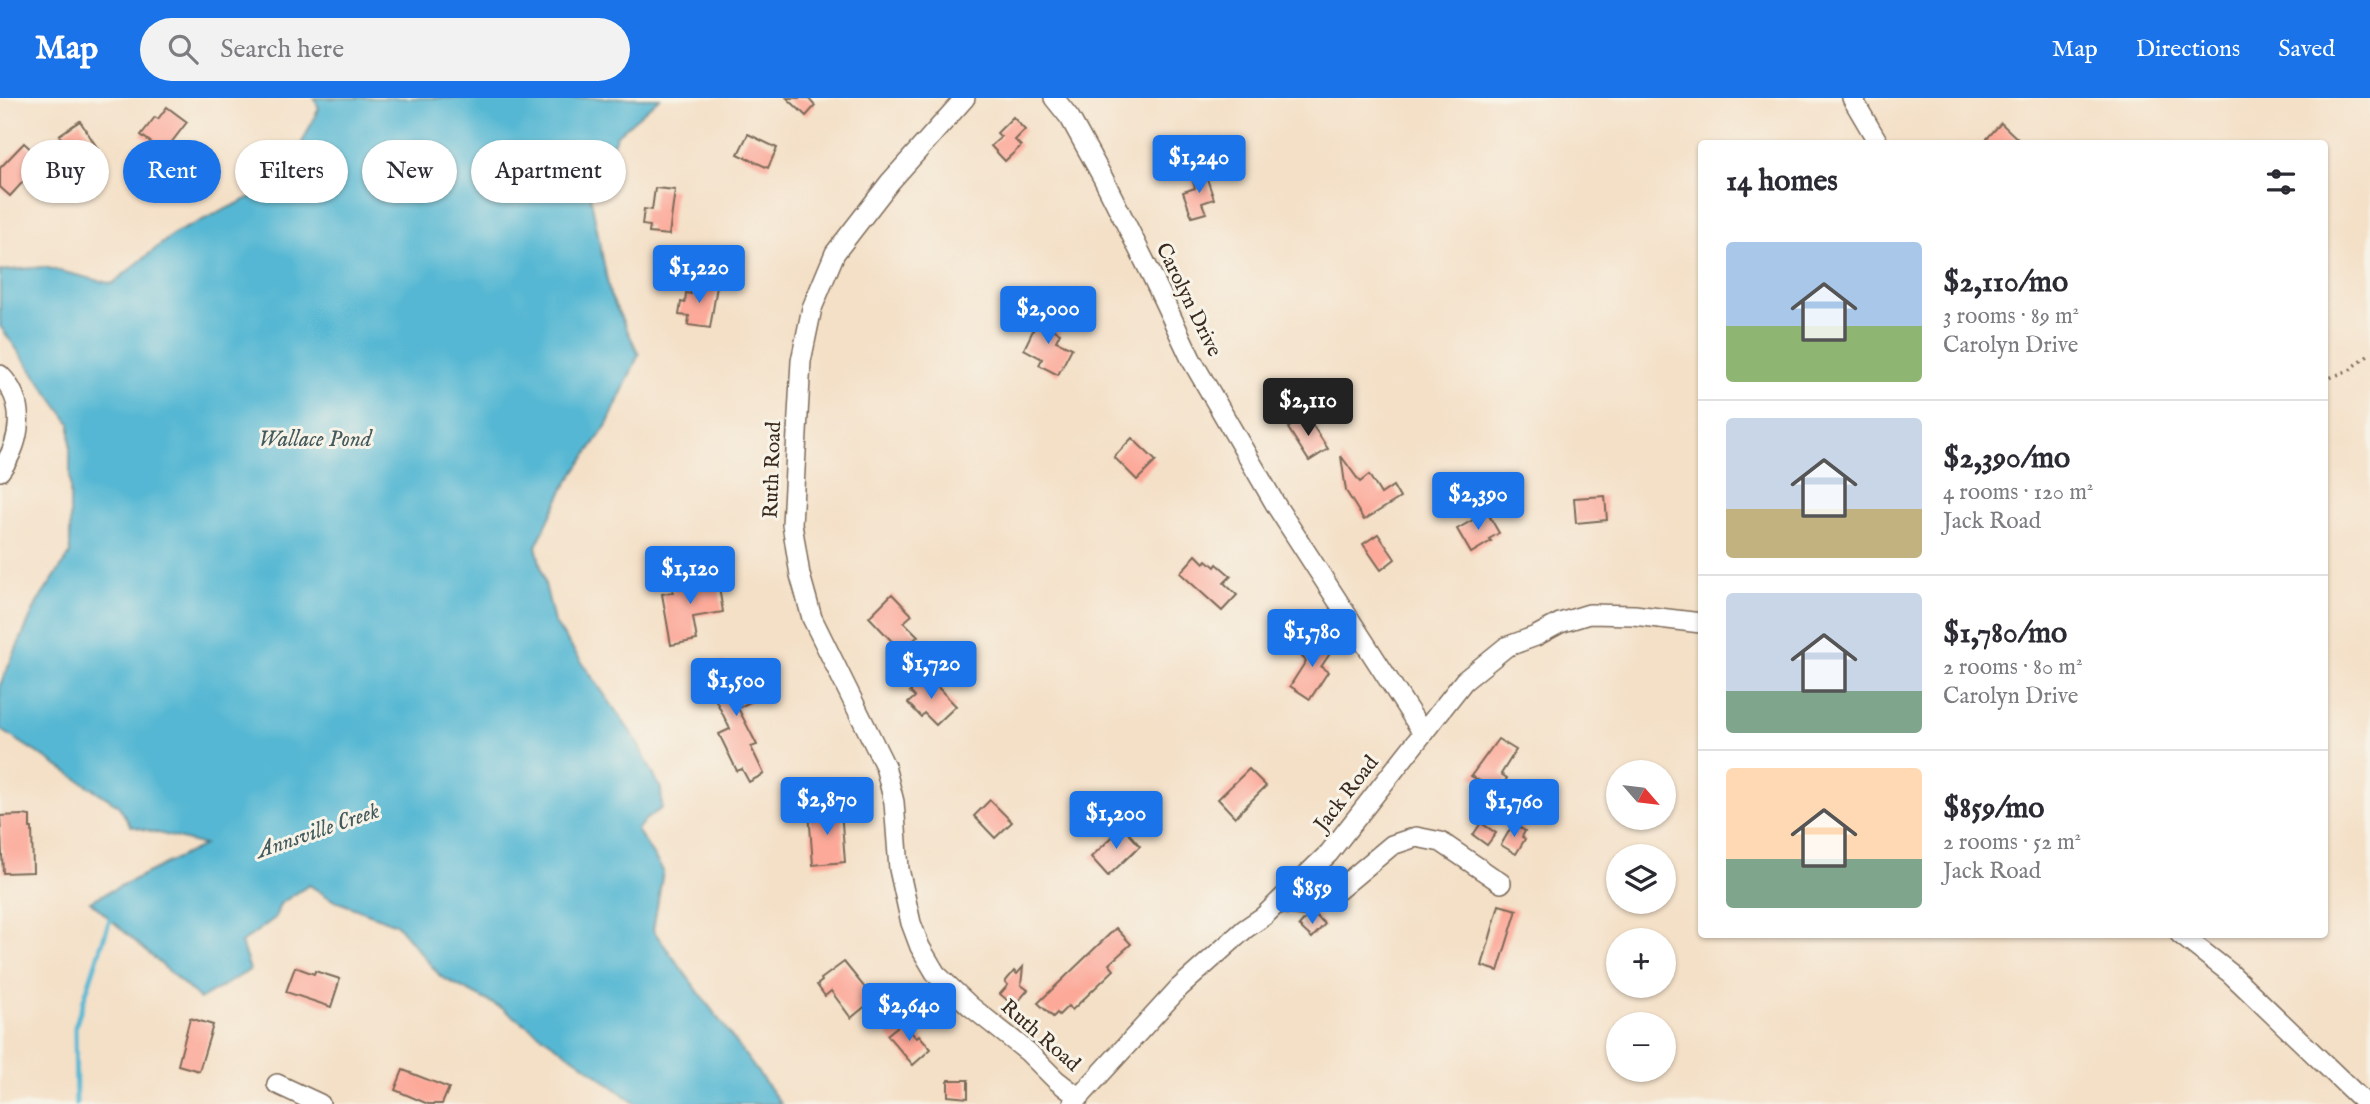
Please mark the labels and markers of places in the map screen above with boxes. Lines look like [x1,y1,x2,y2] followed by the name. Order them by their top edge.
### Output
[1142,136,1256,195] pin: $1,240
[642,246,756,305] pin: $1,220
[991,286,1105,346] pin: $2,000
[1251,378,1365,438] pin: $2,110
[1421,472,1535,532] pin: $2,390
[633,546,747,606] pin: $1,120
[1255,610,1369,669] pin: $1,780
[874,642,988,701] pin: $1,720
[679,658,793,718] pin: $1,500
[770,778,884,837] pin: $2,870
[1457,780,1571,839] pin: $1,760
[1059,792,1173,851] pin: $1,200
[1271,866,1353,926] pin: $859
[852,984,966,1043] pin: $2,640

